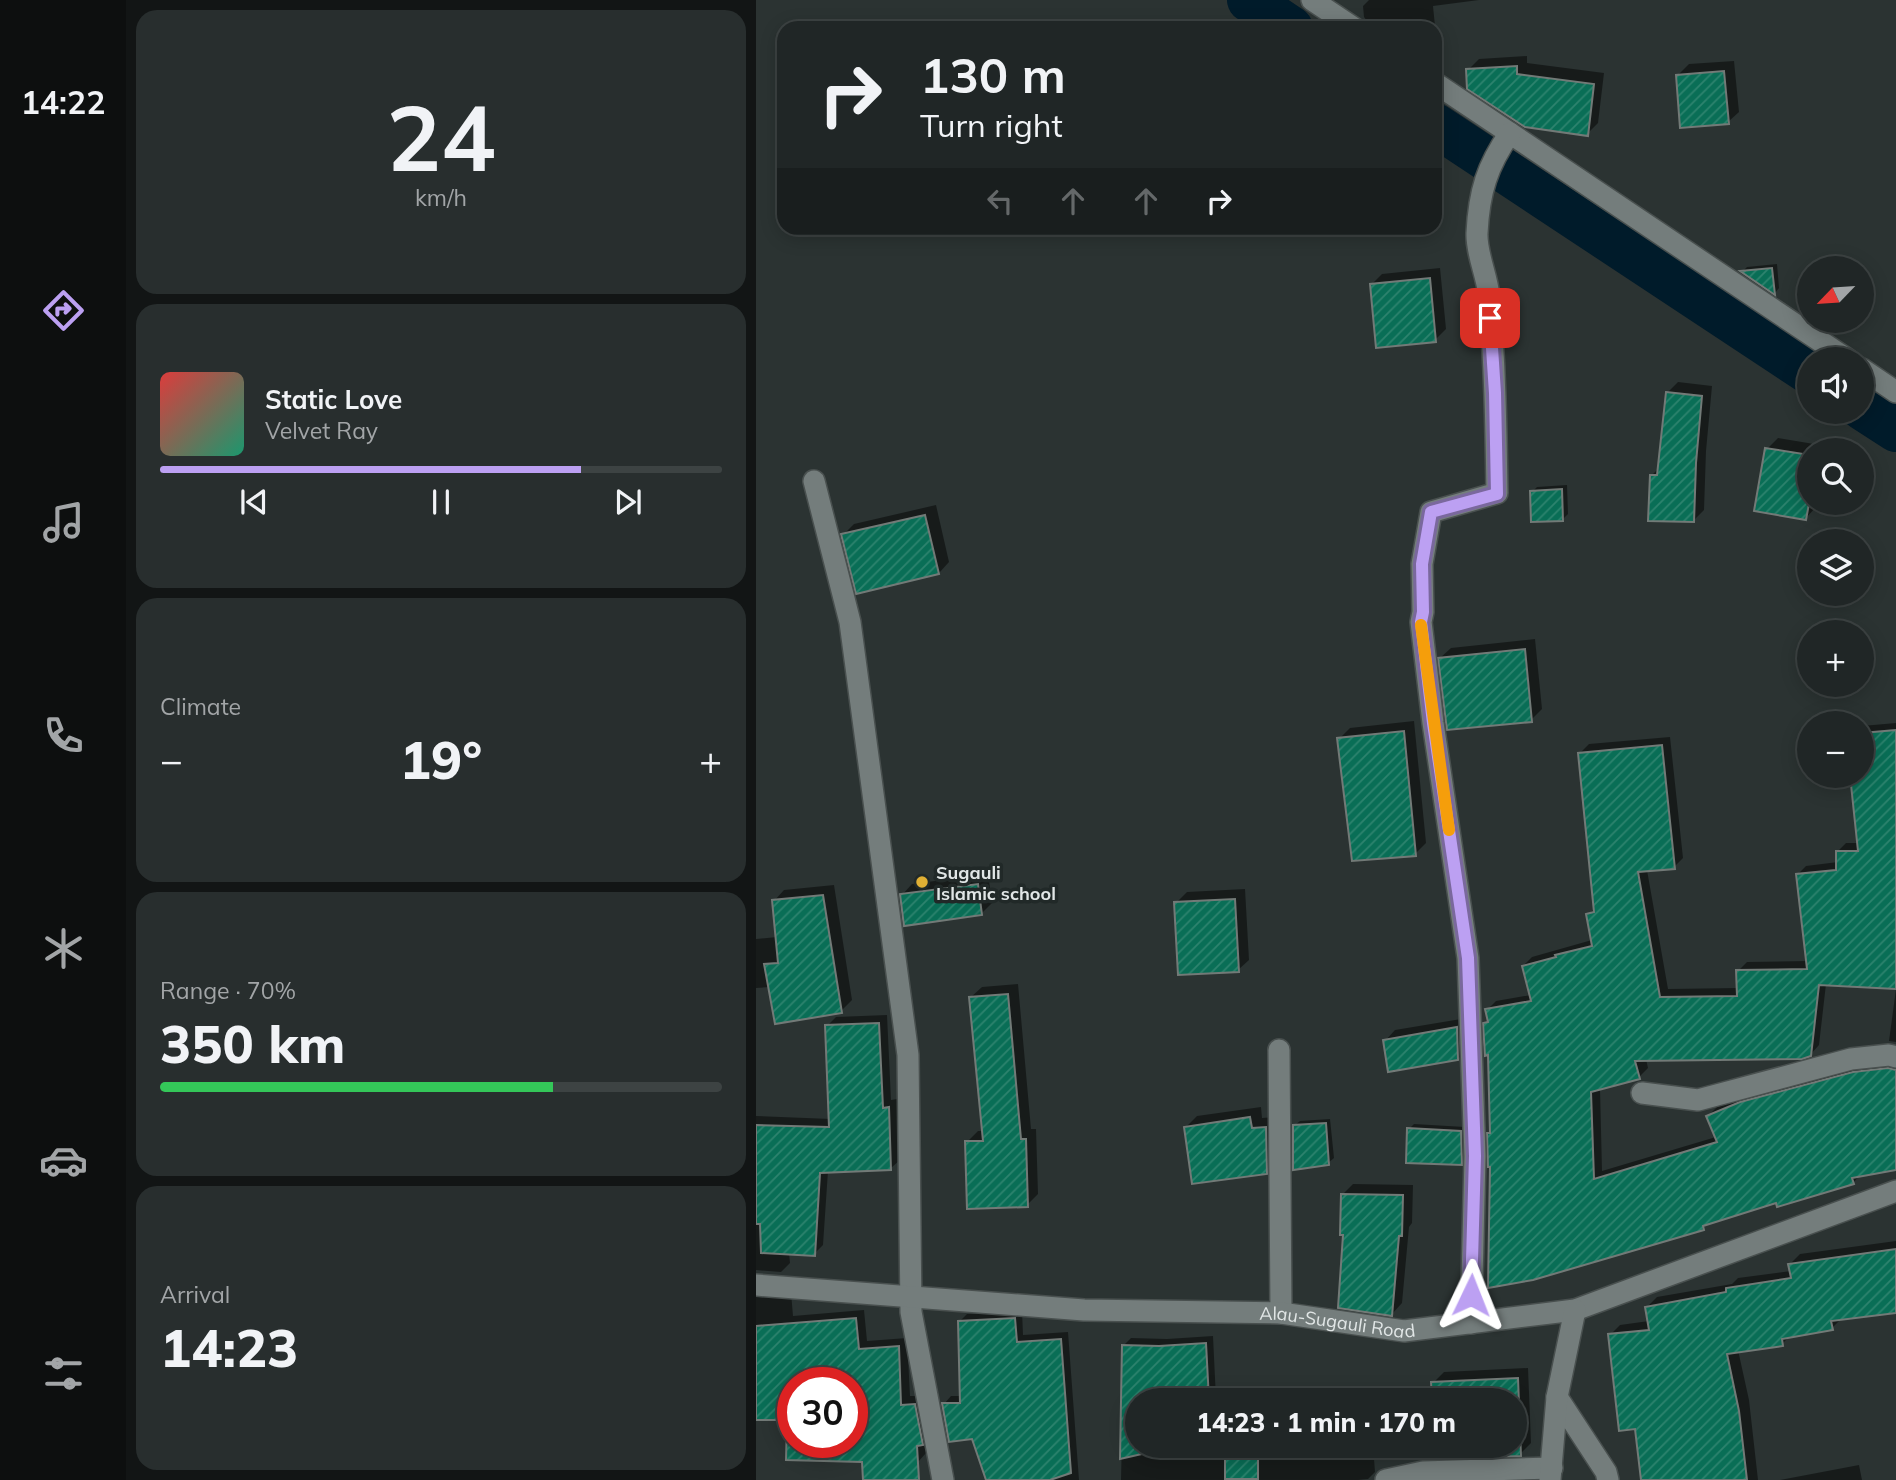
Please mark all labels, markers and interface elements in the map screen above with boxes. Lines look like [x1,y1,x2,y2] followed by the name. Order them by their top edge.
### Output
[920,44,1066,105] text: 130 m
[805,49,896,140] icon: right
[386,80,496,194] text: 24
[21,82,105,122] text: 14:22
[920,105,1063,145] text: Turn right
[981,182,1019,220] icon: left
[1054,182,1092,220] icon: ahead
[1127,182,1165,220] icon: ahead
[1200,182,1238,220] icon: right
[415,183,467,212] text: km/h
[1797,256,1874,332] north arrow
[1797,256,1874,788] map controls
[39,286,88,335] icon: directions
[1460,288,1520,348] pin
[1471,299,1509,337] icon: arrive
[1797,347,1874,424] button: sound
[265,383,402,416] text: Static Love
[265,416,378,445] text: Velvet Ray
[1797,438,1874,515] button: search
[235,483,273,521] icon: previous
[422,483,460,521] icon: pause
[609,483,647,521] icon: next
[39,498,88,547] icon: music
[1797,529,1874,606] button: layers
[1797,620,1874,697] button: +
[160,692,241,721] text: Climate
[39,711,88,760] icon: phone
[1797,711,1874,788] button: −
[400,727,482,792] text: 19°
[160,736,183,784] text: −
[699,736,722,784] text: +
[936,861,1056,905] place label: Sugauli Islamic school
[914,874,930,890] marker: Sugauli Islamic school
[39,924,88,973] icon: climate
[160,976,296,1005] text: Range · 70%
[160,1011,345,1076] text: 350 km
[39,1136,88,1185] icon: car
[1434,1258,1508,1332] position arrow
[160,1280,230,1309] text: Arrival
[1259,1301,1417,1342] street label: Alau-Sugauli Road
[160,1315,298,1380] text: 14:23
[39,1349,88,1398] icon: filters
[777,1367,868,1458] speed limit sign: 30
[1196,1406,1456,1439] text: 14:23 · 1 min · 170 m

